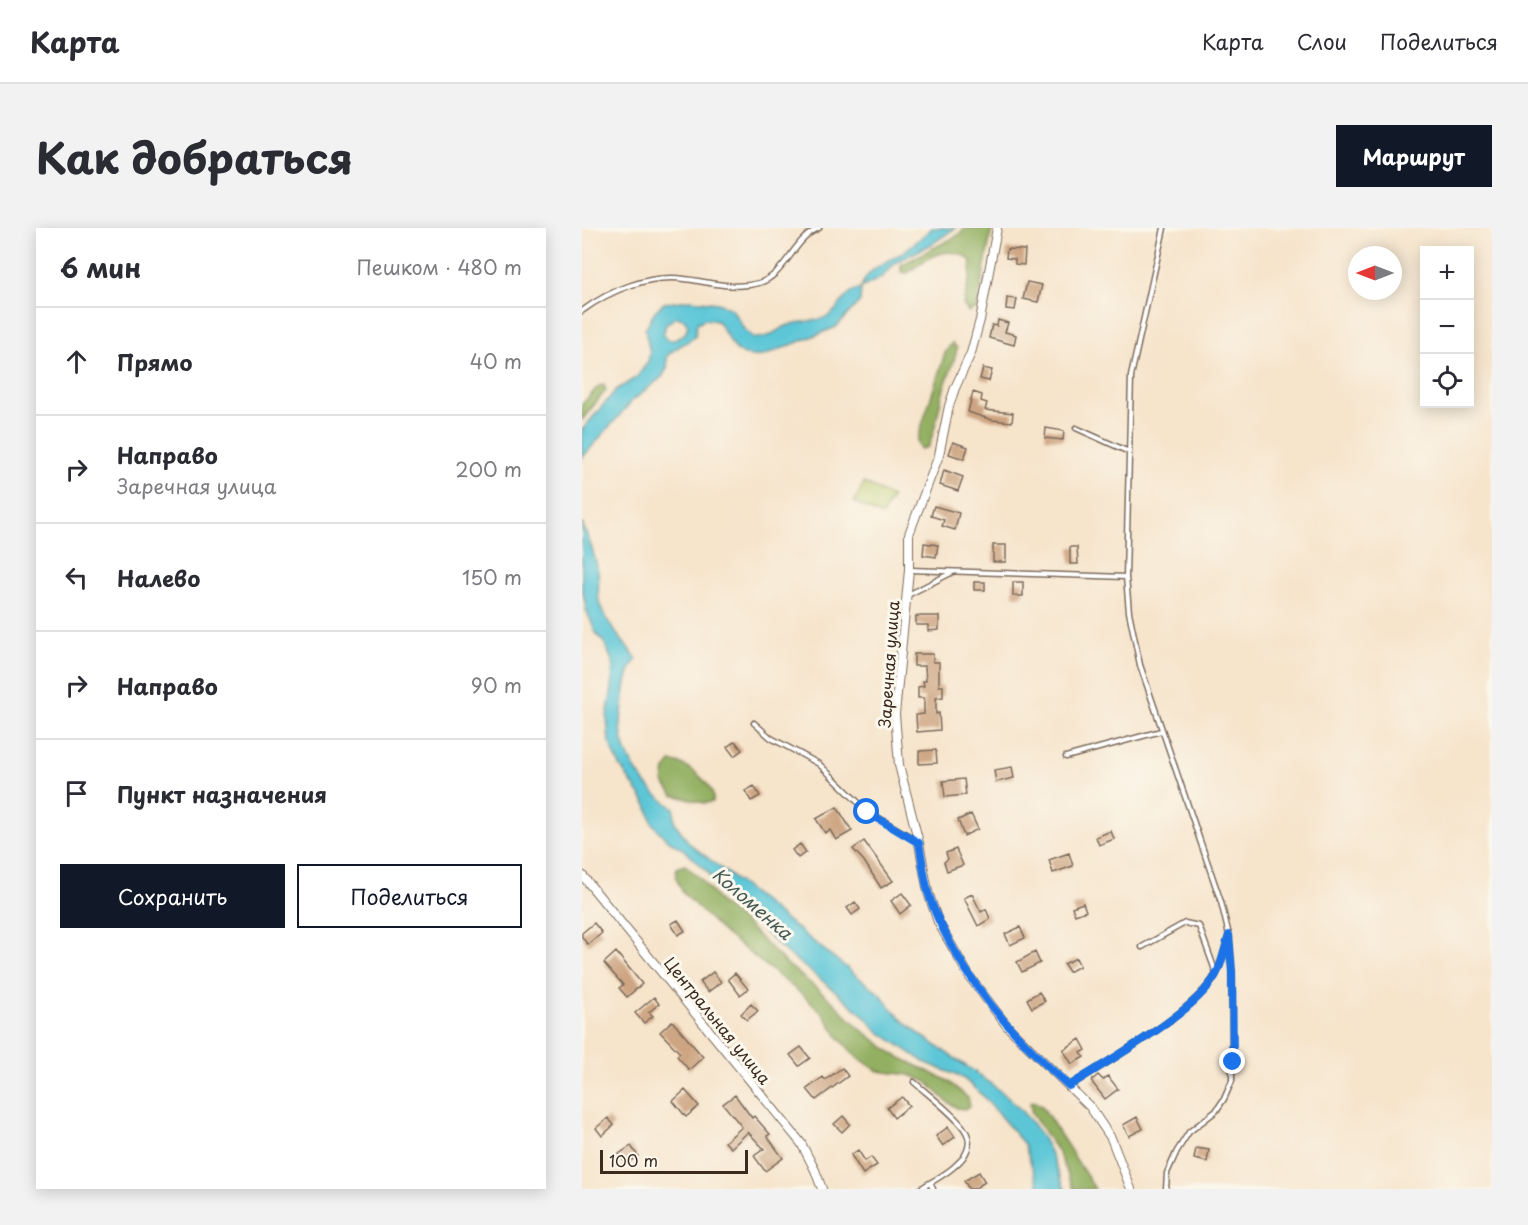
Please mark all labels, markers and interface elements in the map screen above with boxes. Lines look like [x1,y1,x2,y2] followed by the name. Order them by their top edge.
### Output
[30,20,120,63] text: Карта
[1202,25,1264,57] text: Карта
[1297,25,1347,57] text: Слои
[1380,25,1498,57] text: Поделиться
[36,125,353,188] text: Как добраться
[1336,125,1492,187] button: Маршрут
[1348,246,1402,300] north arrow
[1420,246,1474,408] map controls
[1420,246,1474,300] button: +
[60,248,141,287] text: 6 мин
[356,252,522,282] text: Пешком · 480 m
[1420,300,1474,354] button: −
[60,345,93,378] icon: ahead
[117,345,192,378] text: Прямо
[470,346,522,376] text: 40 m
[1420,354,1474,408] button: locate
[117,438,218,471] text: Направо
[60,453,93,486] icon: right
[455,454,522,484] text: 200 m
[117,471,276,501] text: Заречная улица
[60,561,93,594] icon: left
[117,561,200,594] text: Налево
[462,562,522,592] text: 150 m
[872,600,904,728] street label: Заречная улица
[60,669,93,702] icon: right
[117,669,218,702] text: Направо
[471,670,522,700] text: 90 m
[60,777,93,810] icon: arrive
[117,777,327,810] text: Пункт назначения
[853,798,879,824] route start
[707,861,799,946] water label: Коломенка
[60,864,285,928] button: Сохранить
[297,864,522,928] button: Поделиться
[659,951,777,1089] street label: Центральная улица
[1219,1048,1245,1074] route end
[600,1147,748,1174] scale bar
[609,1148,658,1172] text: 100 m

